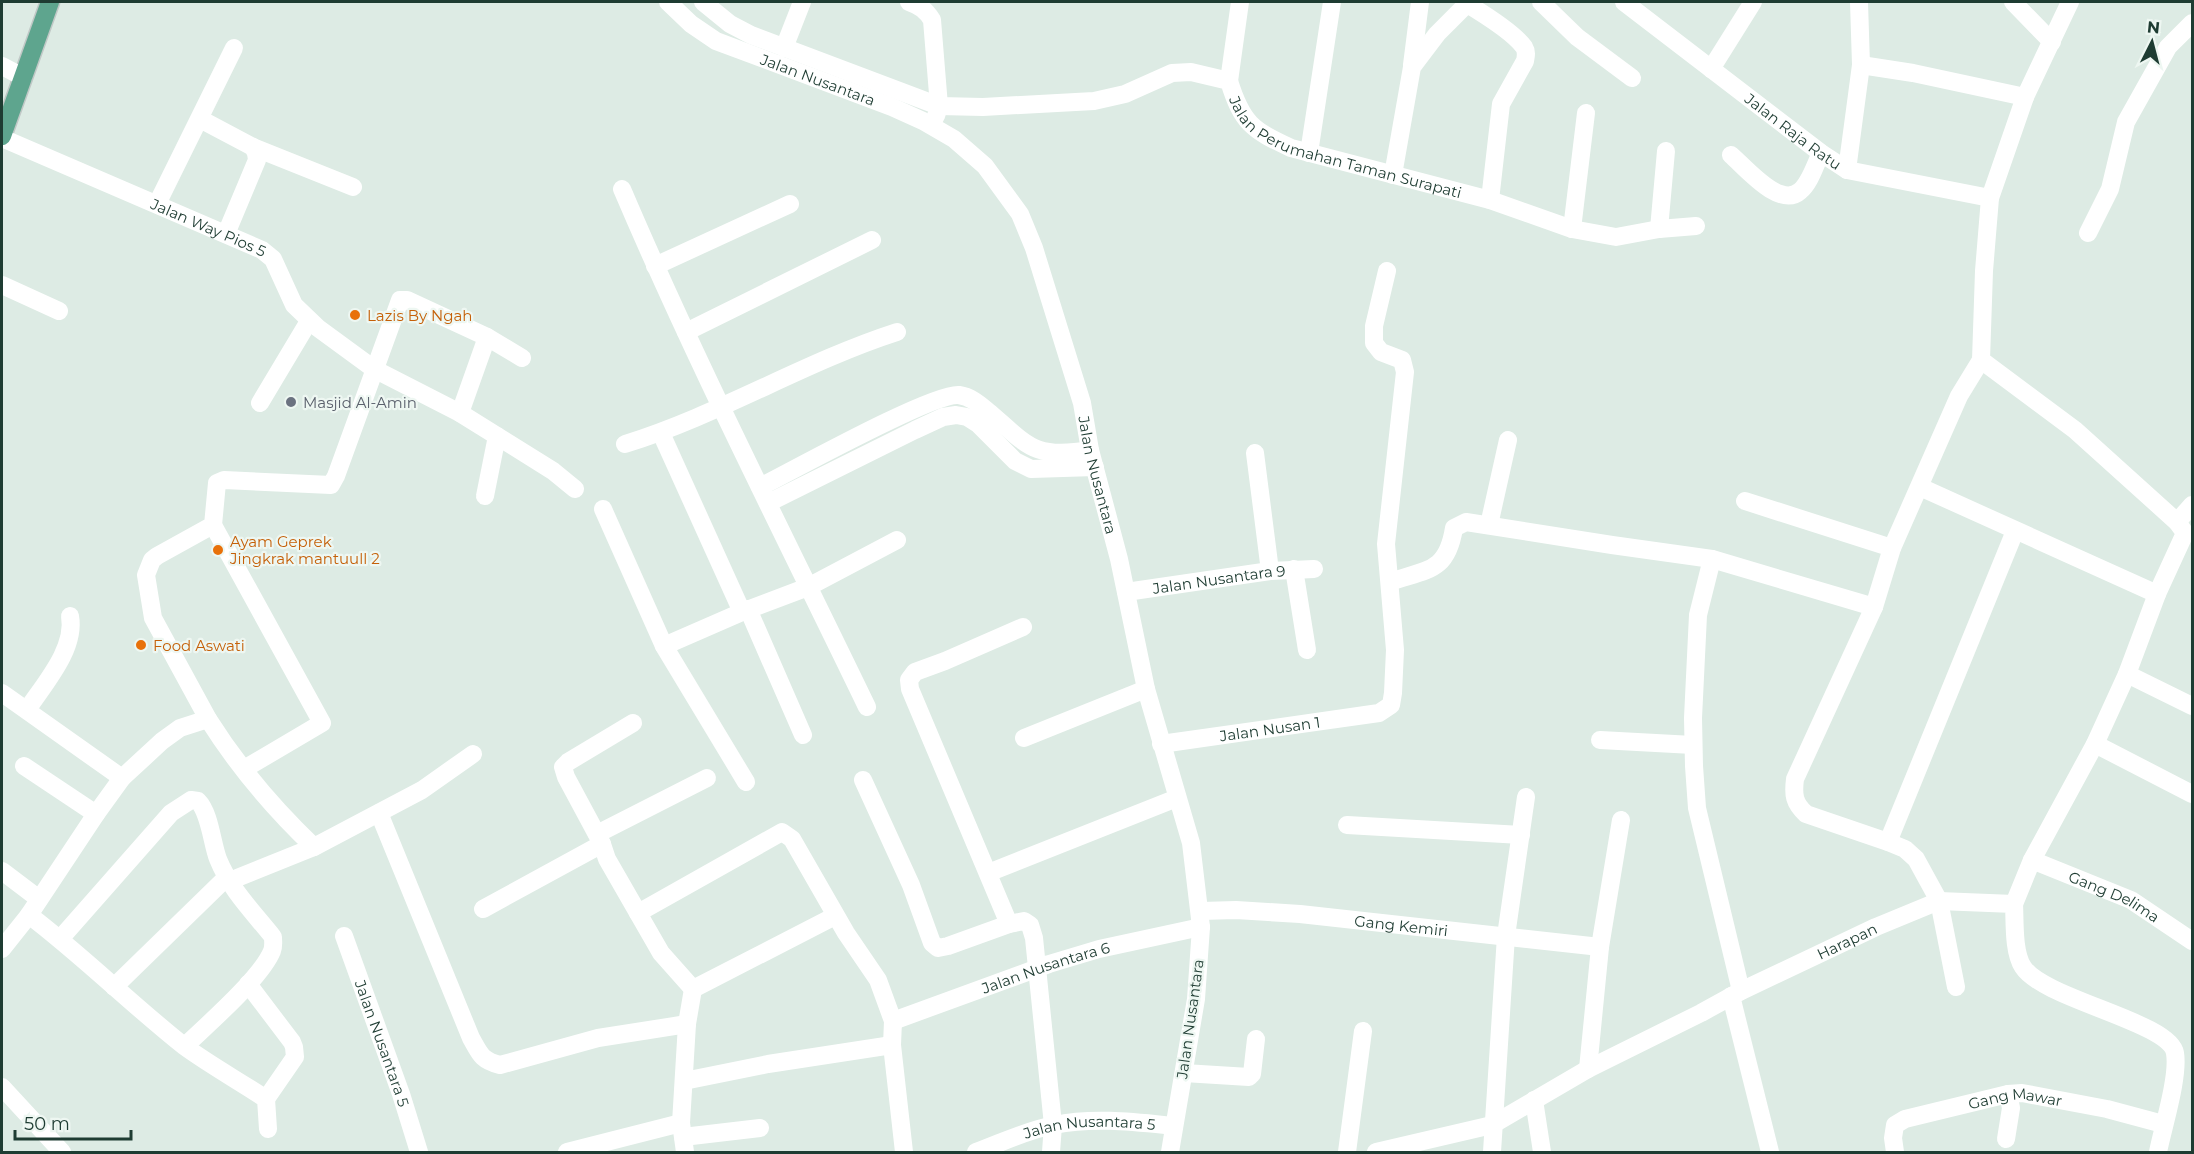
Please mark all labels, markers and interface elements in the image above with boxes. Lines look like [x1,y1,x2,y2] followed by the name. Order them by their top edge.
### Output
[2122,12,2182,72] north arrow
[2146,17,2161,38] text: N
[757,49,878,109] street label: Jalan Nusantara
[1741,88,1845,173] street label: Jalan Raja Ratu
[1225,92,1464,202] street label: Jalan Perumahan Taman Surapati
[147,193,269,260] street label: Jalan Way Pios 5
[367,306,472,325] place label: Lazis By Ngah
[348,308,362,322] marker: Lazis By Ngah
[303,393,417,412] place label: Masjid Al-Amin
[284,395,298,409] marker: Masjid Al-Amin
[1075,413,1121,536] street label: Jalan Nusantara
[229,532,380,568] place label: Ayam Geprek Jingkrak mantuull 2
[211,543,225,557] marker: Ayam Geprek Jingkrak mantuull 2
[1150,561,1286,598] street label: Jalan Nusantara 9
[153,636,245,655] place label: Food Aswati
[134,638,148,652] marker: Food Aswati
[1217,712,1321,745] street label: Jalan Nusan 1
[2066,866,2164,926] street label: Gang Delima
[1353,911,1449,940] street label: Gang Kemiri
[1814,918,1880,963] street label: Harapan
[978,937,1111,998] street label: Jalan Nusantara 6
[1172,958,1208,1081] street label: Jalan Nusantara
[351,976,414,1109] street label: Jalan Nusantara 5
[1966,1083,2064,1113] street label: Gang Mawar
[15,1103,130,1141] scale bar
[1020,1111,1157,1143] street label: Jalan Nusantara 5
[24,1113,70,1135] text: 50 m

